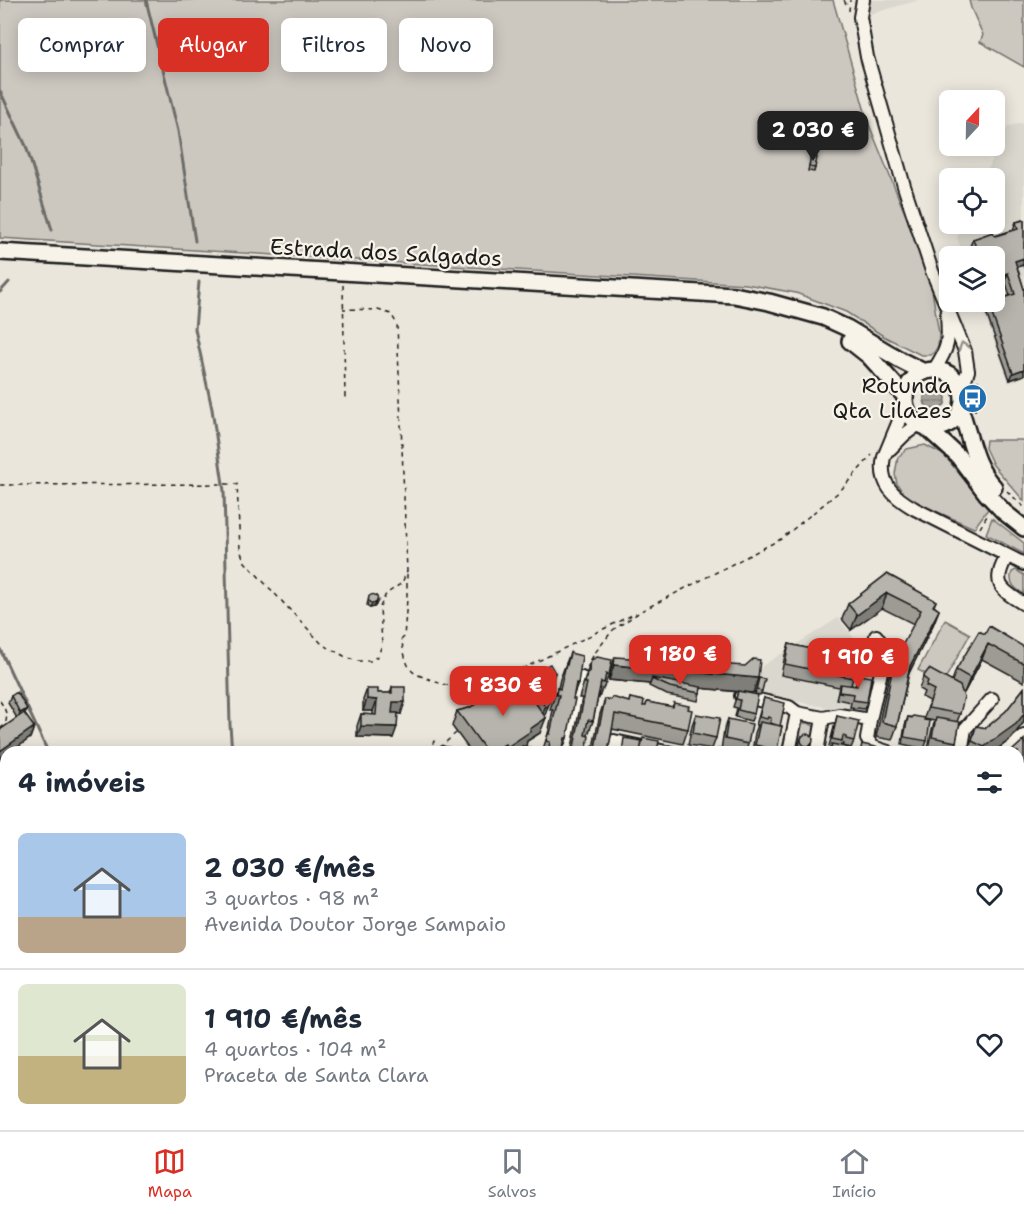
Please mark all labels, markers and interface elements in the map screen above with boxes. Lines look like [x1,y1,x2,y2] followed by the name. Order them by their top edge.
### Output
[18,18,146,72] chip: Comprar
[158,18,269,72] chip: Alugar
[281,18,387,72] chip: Filtros
[399,18,493,72] chip: Novo
[939,90,1005,156] north arrow
[939,90,1005,312] map controls
[758,111,868,162] pin: 2 030 €
[771,117,855,143] text: 2 030 €
[939,168,1005,234] button: locate
[269,232,503,273] street label: Estrada dos Salgados
[939,246,1005,312] button: layers
[958,341,970,352] one-way arrow
[833,371,952,425] place label: Rotunda Qta Lilazes
[957,382,989,414] bus stop icon: Rotunda Qta Lilazes
[625,635,735,686] pin: 1 180 €
[803,638,913,689] pin: 1 910 €
[643,641,717,667] text: 1 180 €
[822,644,894,670] text: 1 910 €
[448,666,558,717] pin: 1 830 €
[464,672,542,698] text: 1 830 €
[18,765,145,800] text: 4 imóveis
[973,766,1006,799] icon: filters
[204,850,376,885] text: 2 030 €/mês
[66,857,138,929] icon: home
[973,877,1006,910] icon: heart
[204,885,379,911] text: 3 quartos · 98 m²
[204,911,506,937] text: Avenida Doutor Jorge Sampaio
[204,1001,362,1036] text: 1 910 €/mês
[66,1008,138,1080] icon: home
[973,1028,1006,1061] icon: heart
[204,1036,386,1062] text: 4 quartos · 104 m²
[204,1062,428,1088] text: Praceta de Santa Clara
[148,1145,192,1202] tab: Mapa
[488,1145,537,1202] tab: Salvos
[832,1145,876,1202] tab: Início

